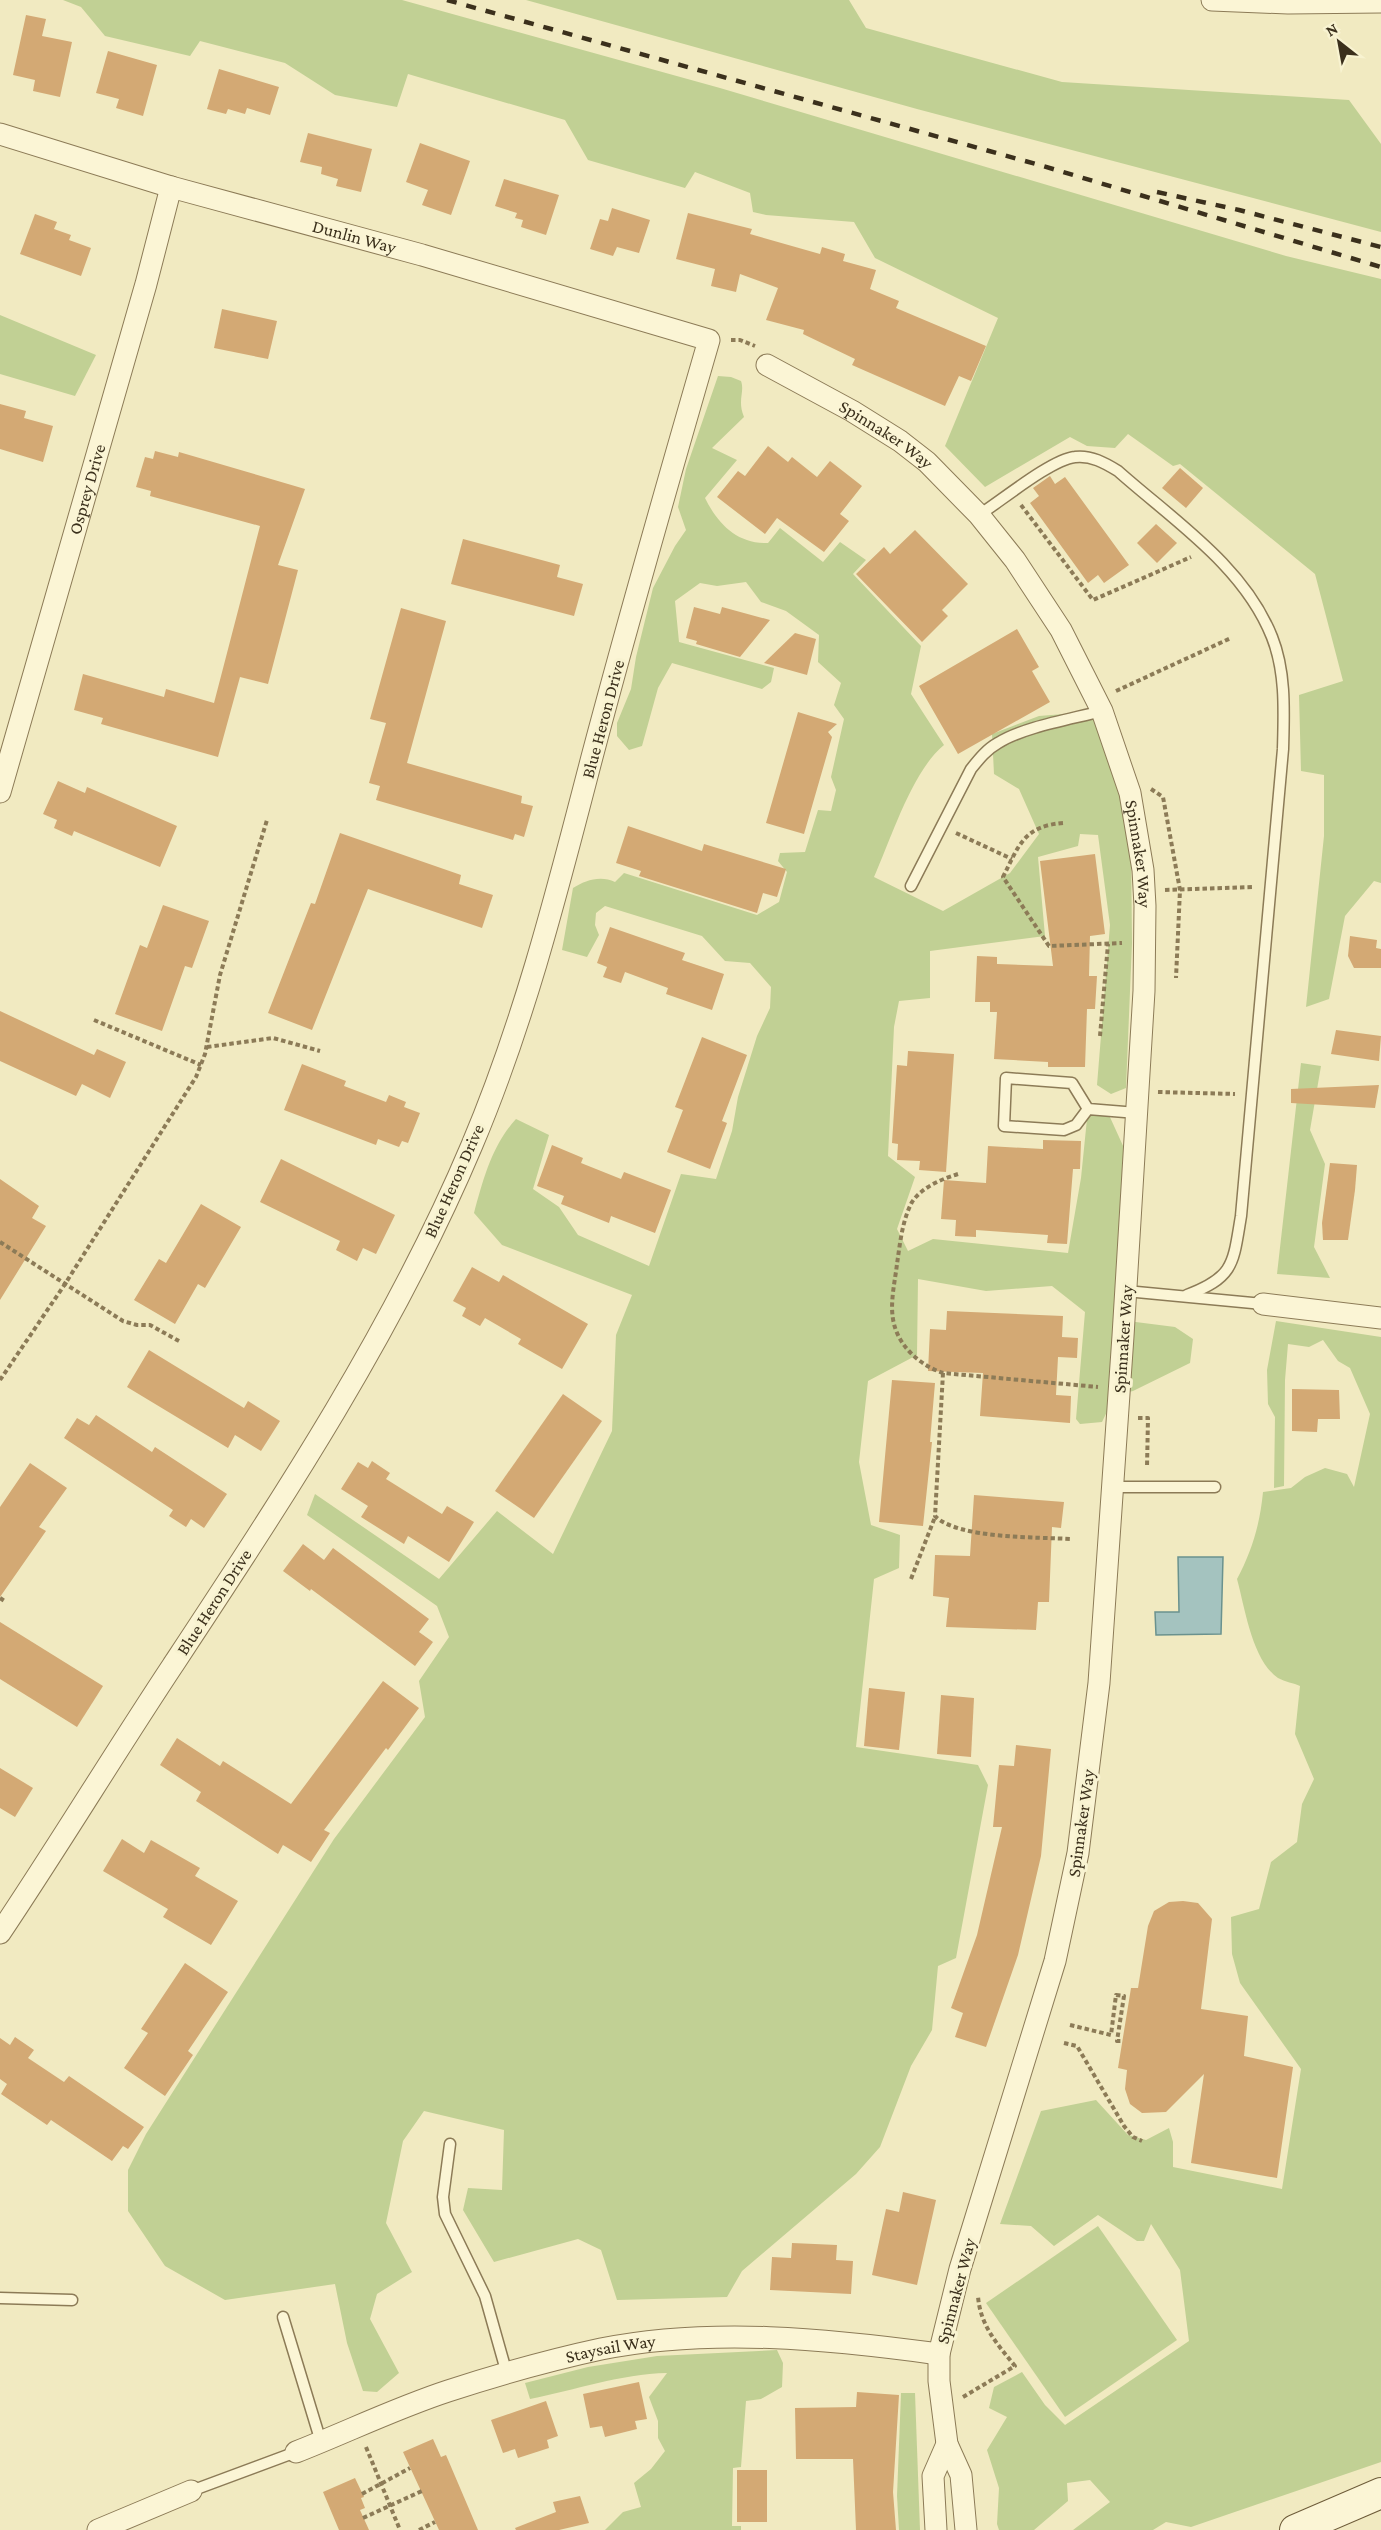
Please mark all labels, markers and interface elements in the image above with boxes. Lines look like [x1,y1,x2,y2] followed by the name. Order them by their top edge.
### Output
[1309,12,1369,72] north arrow
[1322,19,1341,40] text: N
[310,216,399,258] street label: Dunlin Way
[836,396,938,473] street label: Spinnaker Way
[65,442,110,537] street label: Osprey Drive
[578,657,629,781] street label: Blue Heron Drive
[1121,798,1155,909] street label: Spinnaker Way
[420,1121,488,1241] street label: Blue Heron Drive
[1109,1283,1137,1394] street label: Spinnaker Way
[172,1545,256,1659] street label: Blue Heron Drive
[1064,1767,1099,1878] street label: Spinnaker Way
[932,2235,980,2346] street label: Spinnaker Way
[563,2331,657,2367] street label: Staysail Way

